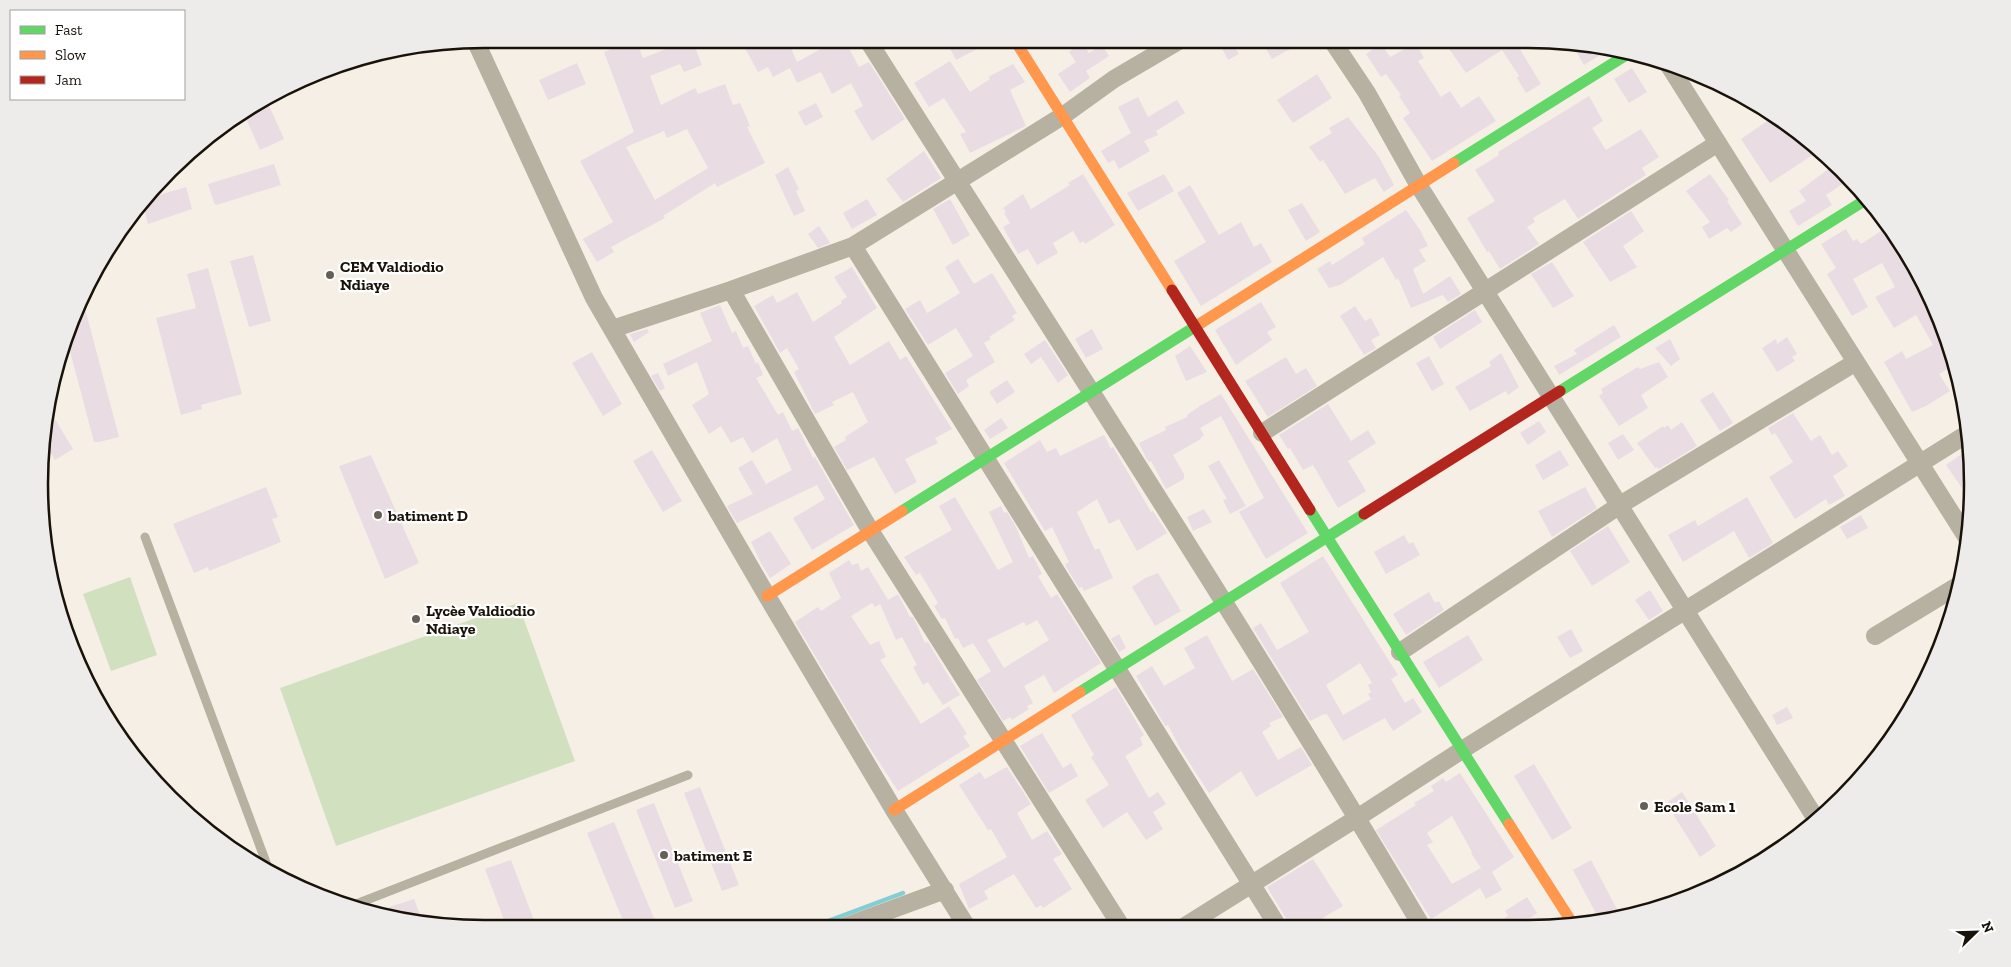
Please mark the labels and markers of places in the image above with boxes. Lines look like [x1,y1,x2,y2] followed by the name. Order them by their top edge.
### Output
[340,257,444,294] place label: CEM Valdiodio Ndiaye
[324,269,336,281] marker: CEM Valdiodio Ndiaye
[387,506,468,525] place label: batiment D
[372,509,384,521] marker: batiment D
[426,601,536,638] place label: Lycèe Valdiodio Ndiaye
[410,613,422,625] marker: Lycèe Valdiodio Ndiaye
[1654,797,1736,816] place label: Ecole Sam 1
[1638,800,1650,812] marker: Ecole Sam 1
[673,846,752,865] place label: batiment E
[658,849,670,861] marker: batiment E

